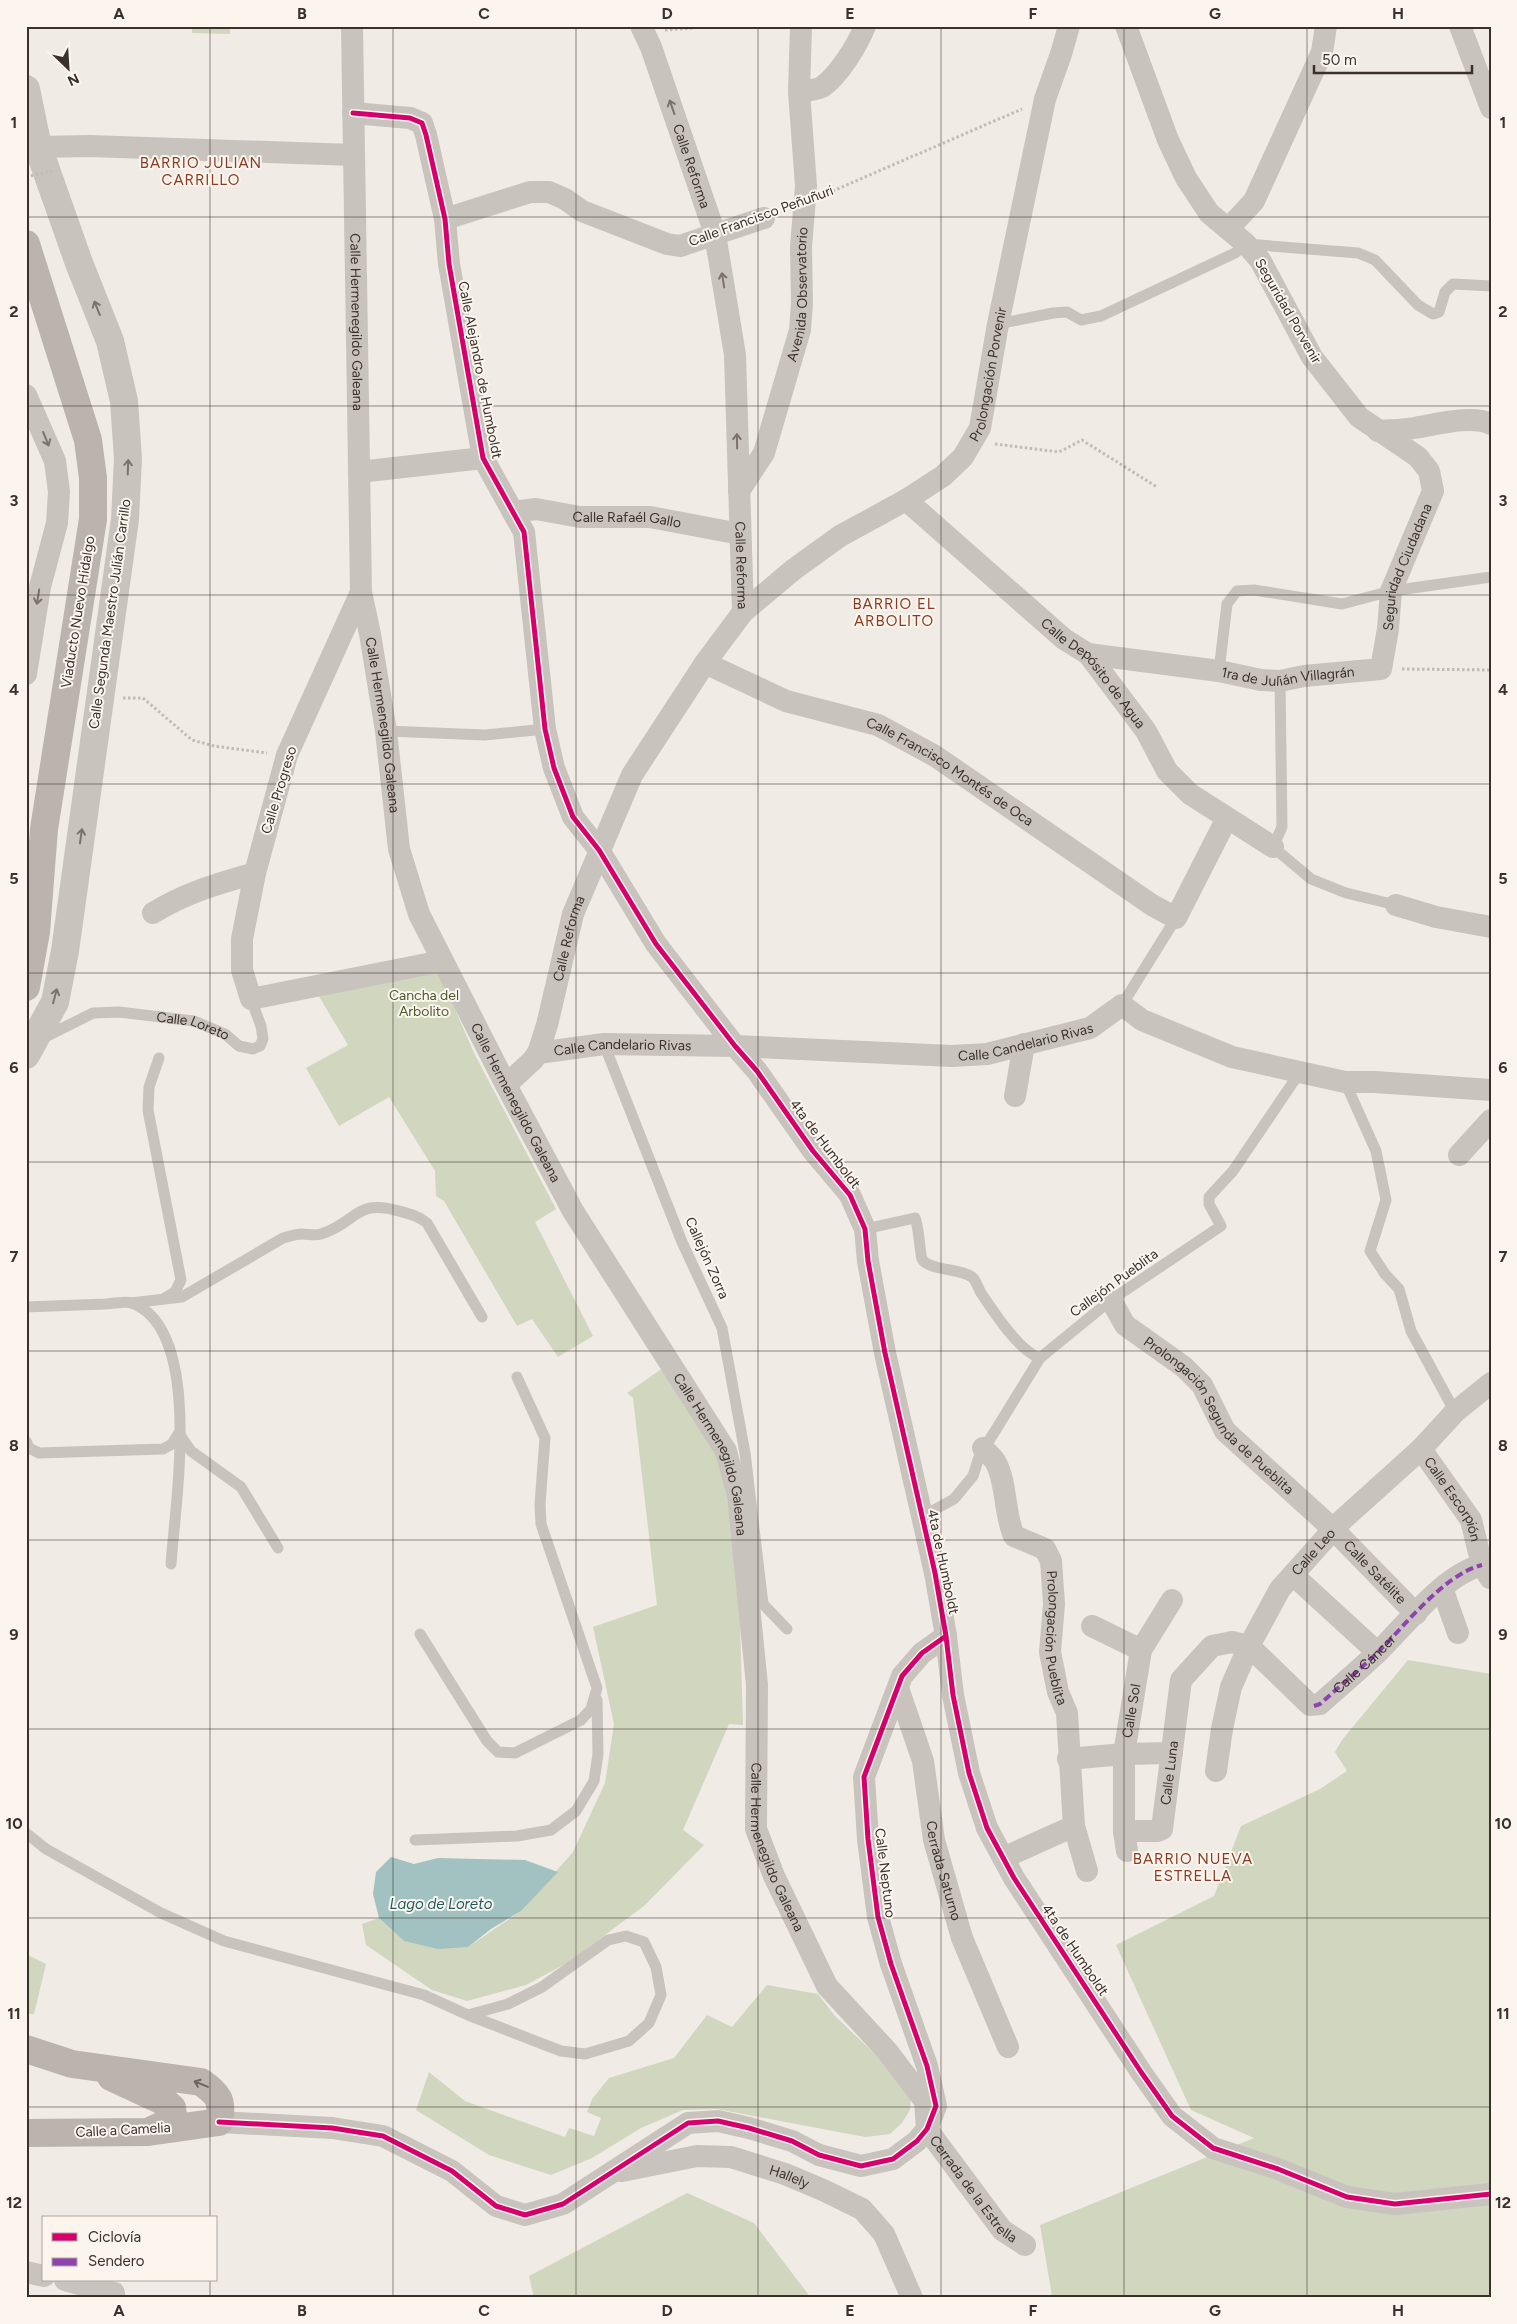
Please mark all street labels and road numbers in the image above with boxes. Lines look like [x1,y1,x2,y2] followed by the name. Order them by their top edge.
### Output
[669,122,714,210] street label: Calle Reforma
[686,182,836,250] street label: Calle Francisco Peñuñuri
[783,226,811,364] street label: Avenida Observatorio
[347,233,367,411] street label: Calle Hermenegildo Galeana
[1251,255,1325,367] street label: Seguridad Porvenir
[454,280,506,460] street label: Calle Alejandro de Humboldt
[965,305,1010,445] street label: Prolongación Porvenir
[85,498,135,730] street label: Calle Segunda Maestro Julián Carrillo
[1379,501,1435,631] street label: Seguridad Ciudadana
[571,507,683,531] street label: Calle Rafaél Gallo
[732,521,751,610] street label: Calle Reforma
[58,535,98,689] street label: Viaducto Nuevo Hidalgo
[1037,614,1149,732] street label: Calle Depósito de Agua
[362,636,403,814] street label: Calle Hermenegildo Galeana
[1220,663,1355,689] street label: 1ra de Julián Villagrán
[865,714,1037,830] street label: Calle Francisco Montés de Oca
[258,744,300,836] street label: Calle Progreso
[549,893,588,983] street label: Calle Reforma
[156,1008,234,1043] street label: Calle Loreto
[958,1019,1095,1064] street label: Calle Candelario Rivas
[467,1020,565,1185] street label: Calle Hermenegildo Galeana
[553,1035,692,1059] street label: Calle Candelario Rivas
[786,1096,864,1192] street label: 4ta de Humboldt
[681,1214,733,1302] street label: Callejón Zorra
[1067,1245,1161,1321] street label: Callejón Pueblita
[1141,1333,1298,1498] street label: Prolongación Segunda de Pueblita
[670,1370,750,1537] street label: Calle Hermenegildo Galeana
[1421,1453,1484,1543] street label: Calle Escorpión
[924,1508,962,1616] street label: 4ta de Humboldt
[1288,1525,1339,1579] street label: Calle Leo
[1340,1537,1410,1608] street label: Calle Satélite
[1041,1570,1071,1708] street label: Prolongación Pueblita
[1329,1631,1399,1697] street label: Calle Cáncer
[1118,1683,1144,1739] street label: Calle Sol
[1157,1740,1182,1806] street label: Calle Luna
[747,1762,808,1934] street label: Calle Hermenegildo Galeana
[923,1820,965,1923] street label: Cerrada Saturno
[871,1827,899,1919] street label: Calle Neptuno
[1038,1901,1112,1999] street label: 4ta de Humboldt
[75,2119,171,2141] street label: Calle a Camelia
[926,2132,1020,2246] street label: Cerrada de la Estrella
[767,2161,813,2192] street label: Hallely

